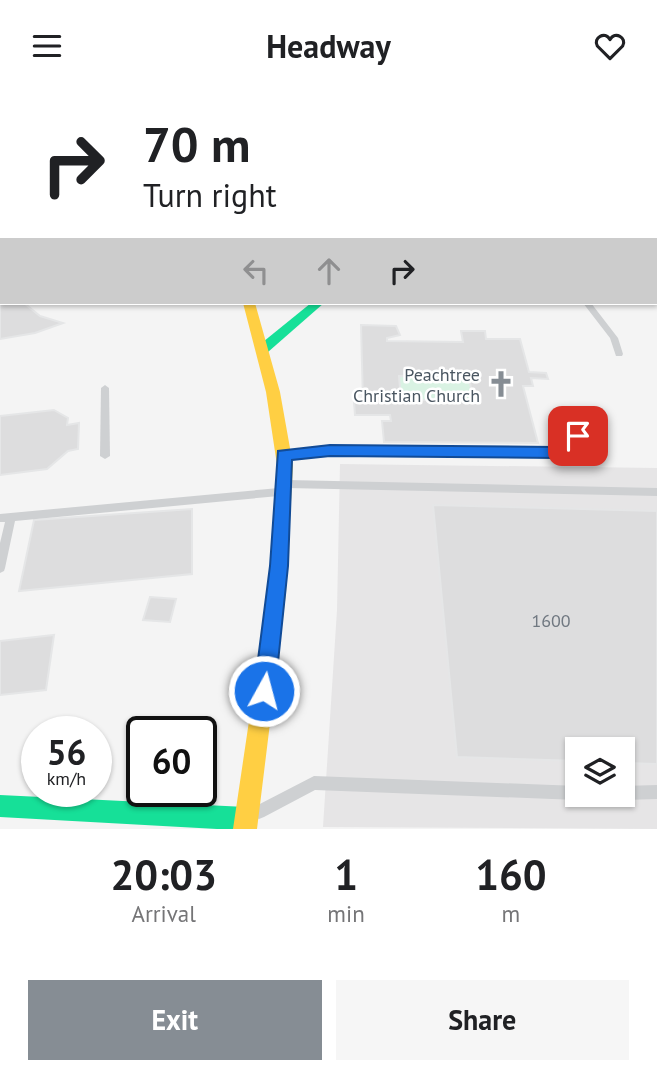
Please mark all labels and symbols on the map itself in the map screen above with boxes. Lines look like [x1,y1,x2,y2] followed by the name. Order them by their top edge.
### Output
[353,363,480,407] place label: Peachtree Christian Church
[486,369,516,399] church icon: Peachtree Christian Church
[548,406,608,466] pin
[531,609,571,632] house number: 1600
[227,654,301,728] position arrow
[126,716,217,807] speed limit sign: 60

